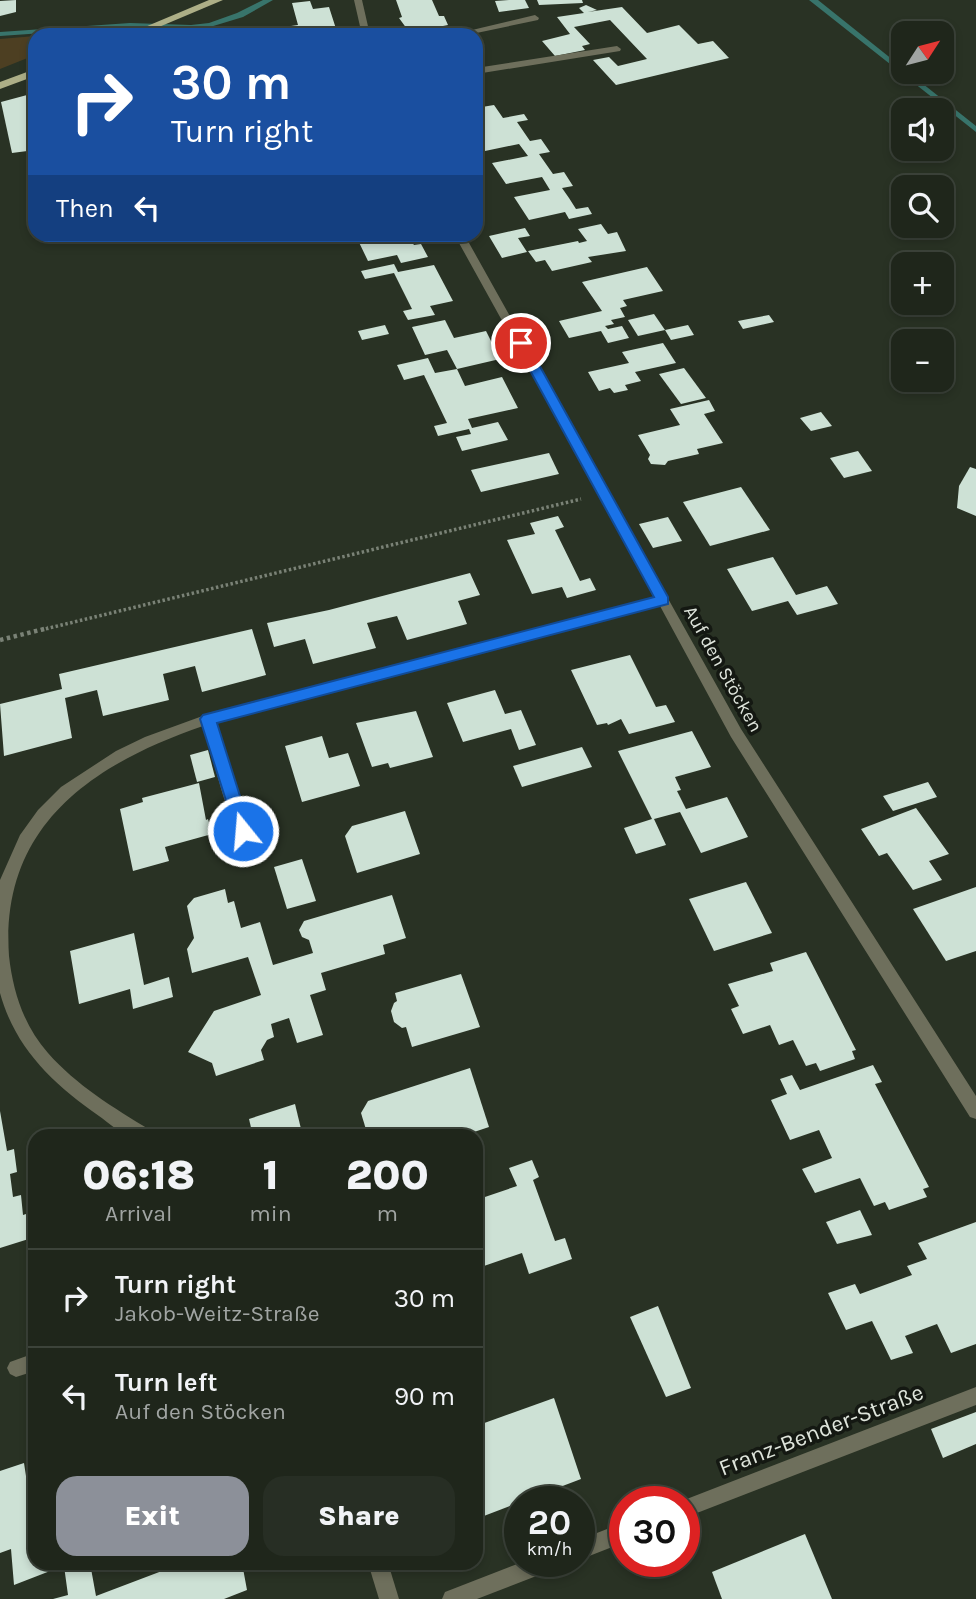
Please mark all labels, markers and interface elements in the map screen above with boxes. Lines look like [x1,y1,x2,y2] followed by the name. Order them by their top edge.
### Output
[891,21,954,84] north arrow
[891,21,954,392] map controls
[171,54,291,111] text: 30 m
[56,56,147,147] icon: right
[891,98,954,161] button: sound
[171,113,313,150] text: Turn right
[891,175,954,238] button: search
[128,189,166,227] icon: left
[56,193,114,224] text: Then
[891,252,954,315] button: +
[491,313,551,373] pin
[502,324,540,362] icon: arrive
[891,329,954,392] button: −
[679,602,767,736] street label: Auf den Stöcken
[206,794,280,868] position arrow
[82,1150,195,1200] text: 06:18
[262,1150,279,1200] text: 1
[346,1150,429,1200] text: 200
[105,1200,172,1227] text: Arrival
[249,1200,292,1227] text: min
[377,1200,398,1227] text: m
[115,1269,236,1300] text: Turn right
[56,1279,94,1317] icon: right
[394,1283,455,1314] text: 30 m
[115,1300,320,1327] text: Jakob-Weitz-Straße
[115,1367,217,1398] text: Turn left
[56,1377,94,1415] icon: left
[715,1379,927,1481] street label: Franz-Bender-Straße
[394,1381,455,1412] text: 90 m
[115,1398,286,1425] text: Auf den Stöcken
[56,1476,249,1556] button: Exit
[263,1476,455,1556] button: Share
[609,1486,700,1577] speed limit sign: 30
[528,1502,571,1543] text: 20
[527,1538,572,1560] text: km/h

